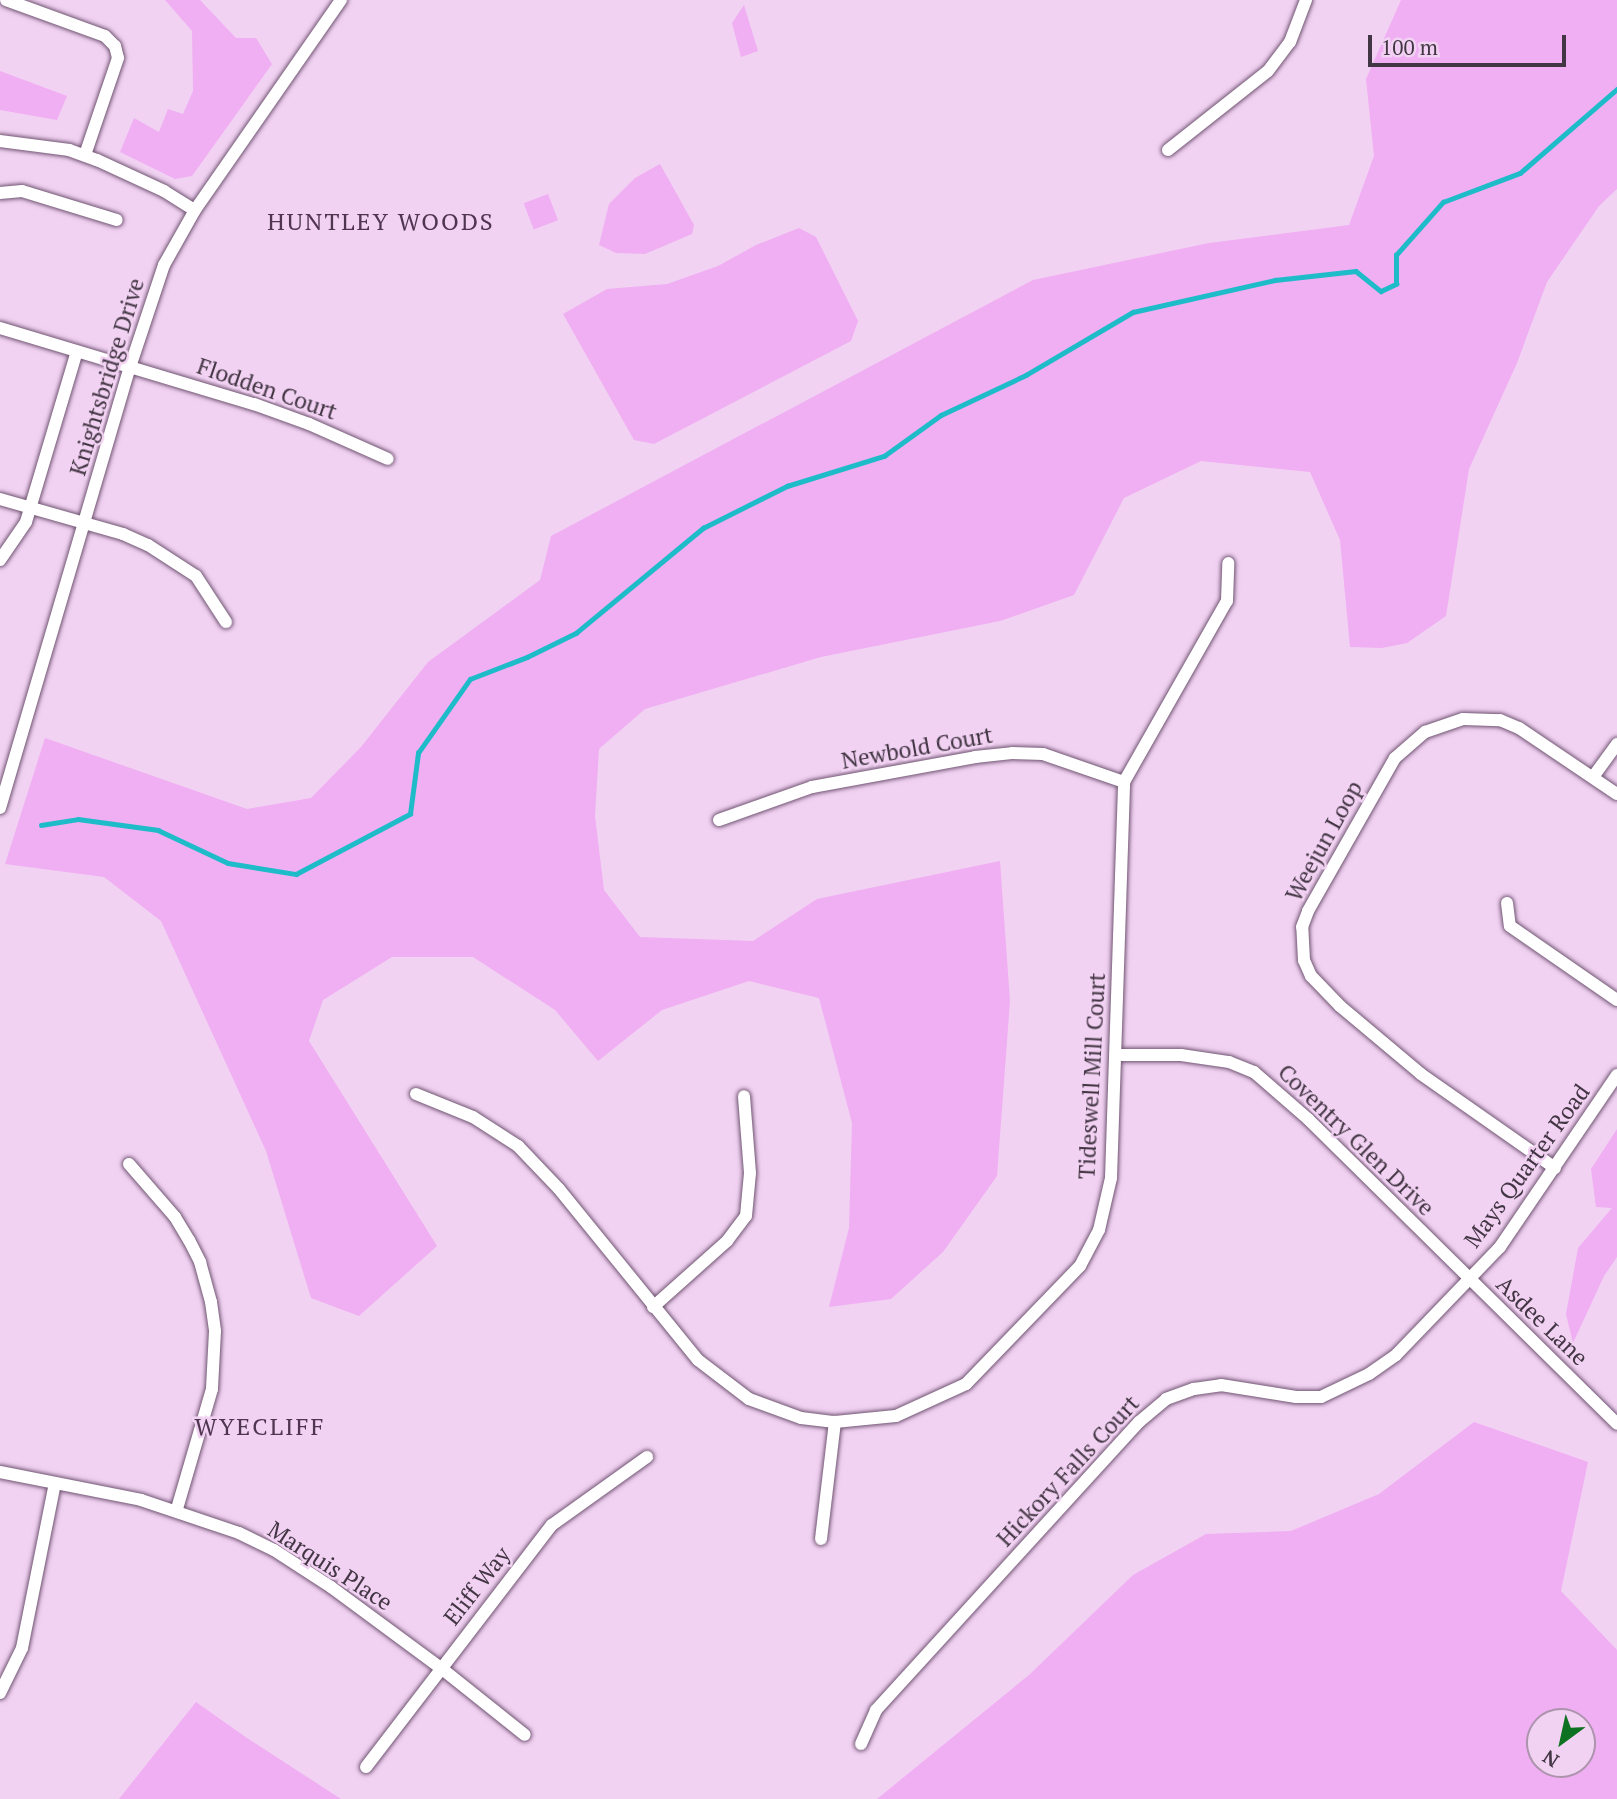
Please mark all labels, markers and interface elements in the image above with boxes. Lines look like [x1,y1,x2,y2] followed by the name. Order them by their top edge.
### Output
[1372,21,1570,65] scale bar
[1381,33,1438,61] text: 100 m
[269,208,493,236] district label: HUNTLEY WOODS
[64,275,150,479] street label: Knightsbridge Drive
[193,352,341,426] street label: Flodden Court
[839,721,995,775] street label: Newbold Court
[1280,776,1368,906] street label: Weejun Loop
[1073,972,1111,1180] street label: Tideswell Mill Court
[1272,1058,1440,1222] street label: Coventry Glen Drive
[1458,1079,1596,1253] street label: Mays Quarter Road
[1490,1271,1594,1371] street label: Asdee Lane
[991,1390,1145,1552] street label: Hickory Falls Court
[195,1413,325,1441] district label: WYECLIFF
[263,1516,397,1616] street label: Marquis Place
[438,1541,516,1631] street label: Eliff Way
[1526,1708,1596,1778] north arrow
[1538,1745,1563,1774] text: N

